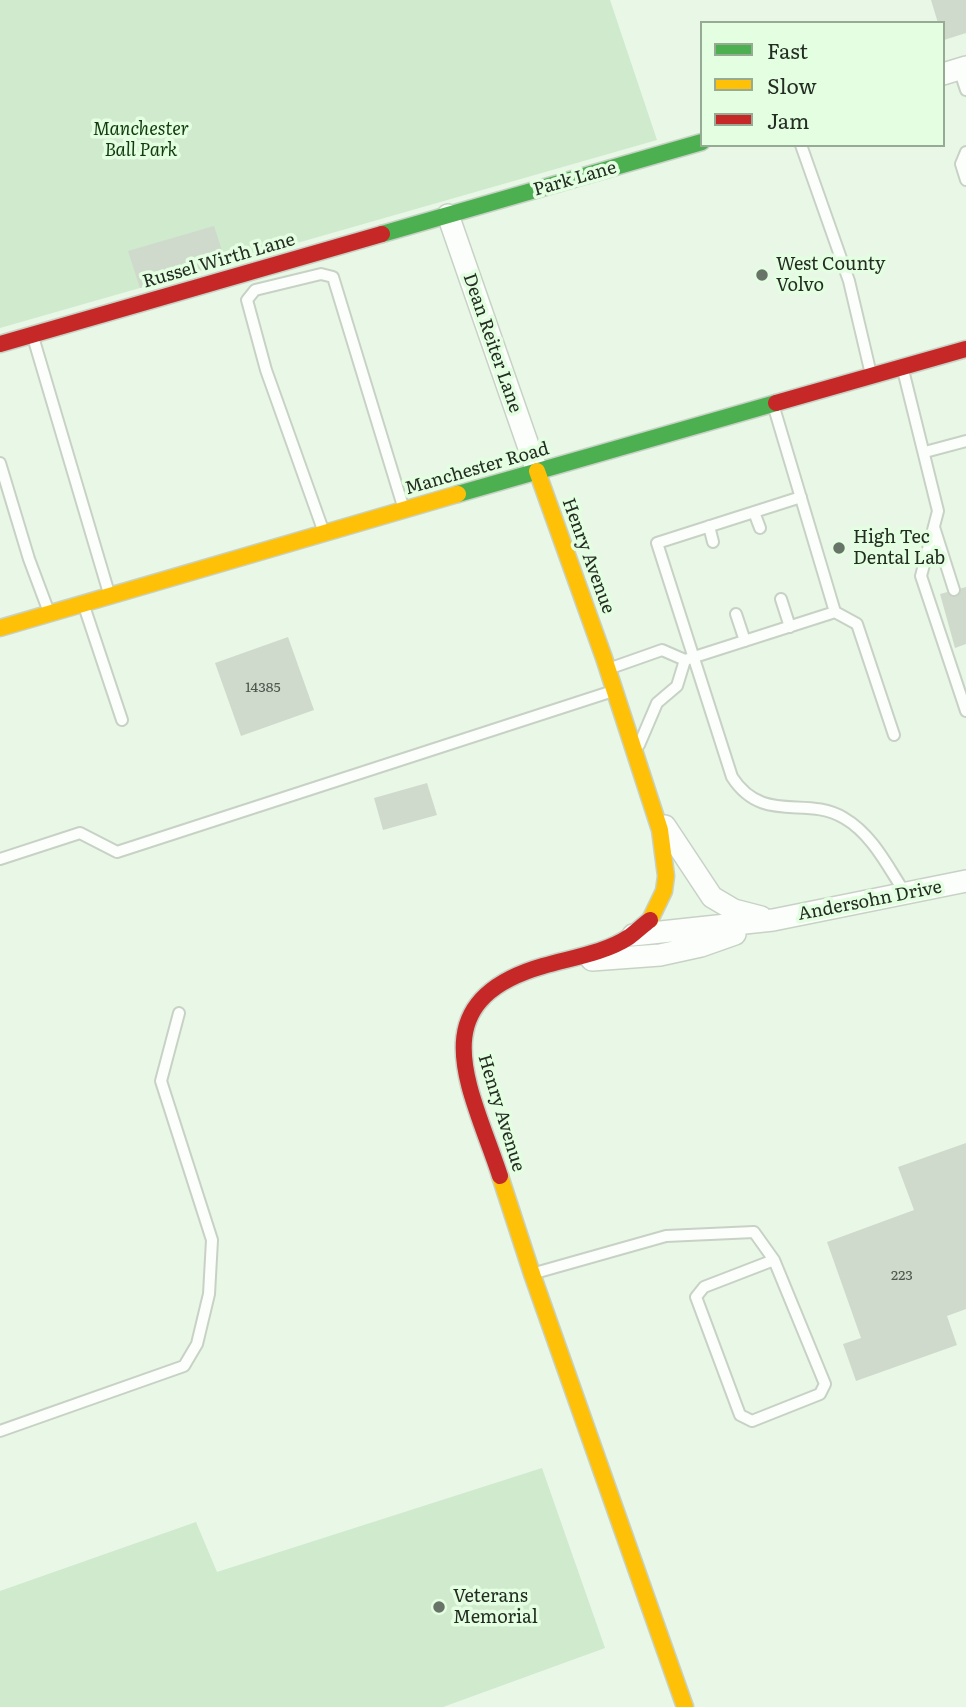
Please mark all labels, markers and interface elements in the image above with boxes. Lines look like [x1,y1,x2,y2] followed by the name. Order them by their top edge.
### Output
[700,21,945,147] legend
[767,34,808,65] text: Fast
[767,69,817,100] text: Slow
[767,104,809,135] text: Jam
[93,119,189,162] park label: Manchester Ball Park
[531,157,619,201] street label: Park Lane
[140,229,298,293] street label: Russel Wirth Lane
[776,254,885,296] place label: West County Volvo
[754,267,770,283] marker: West County Volvo
[458,270,526,416] street label: Dean Reiter Lane
[402,438,552,500] street label: Manchester Road
[557,495,619,617] street label: Henry Avenue
[853,527,945,570] place label: High Tec Dental Lab
[831,540,847,556] marker: High Tec Dental Lab
[245,680,281,696] house number: 14385
[796,876,944,926] street label: Andersohn Drive
[473,1052,529,1174] street label: Henry Avenue
[891,1268,913,1284] house number: 223
[453,1586,538,1628] place label: Veterans Memorial
[431,1599,447,1615] marker: Veterans Memorial

